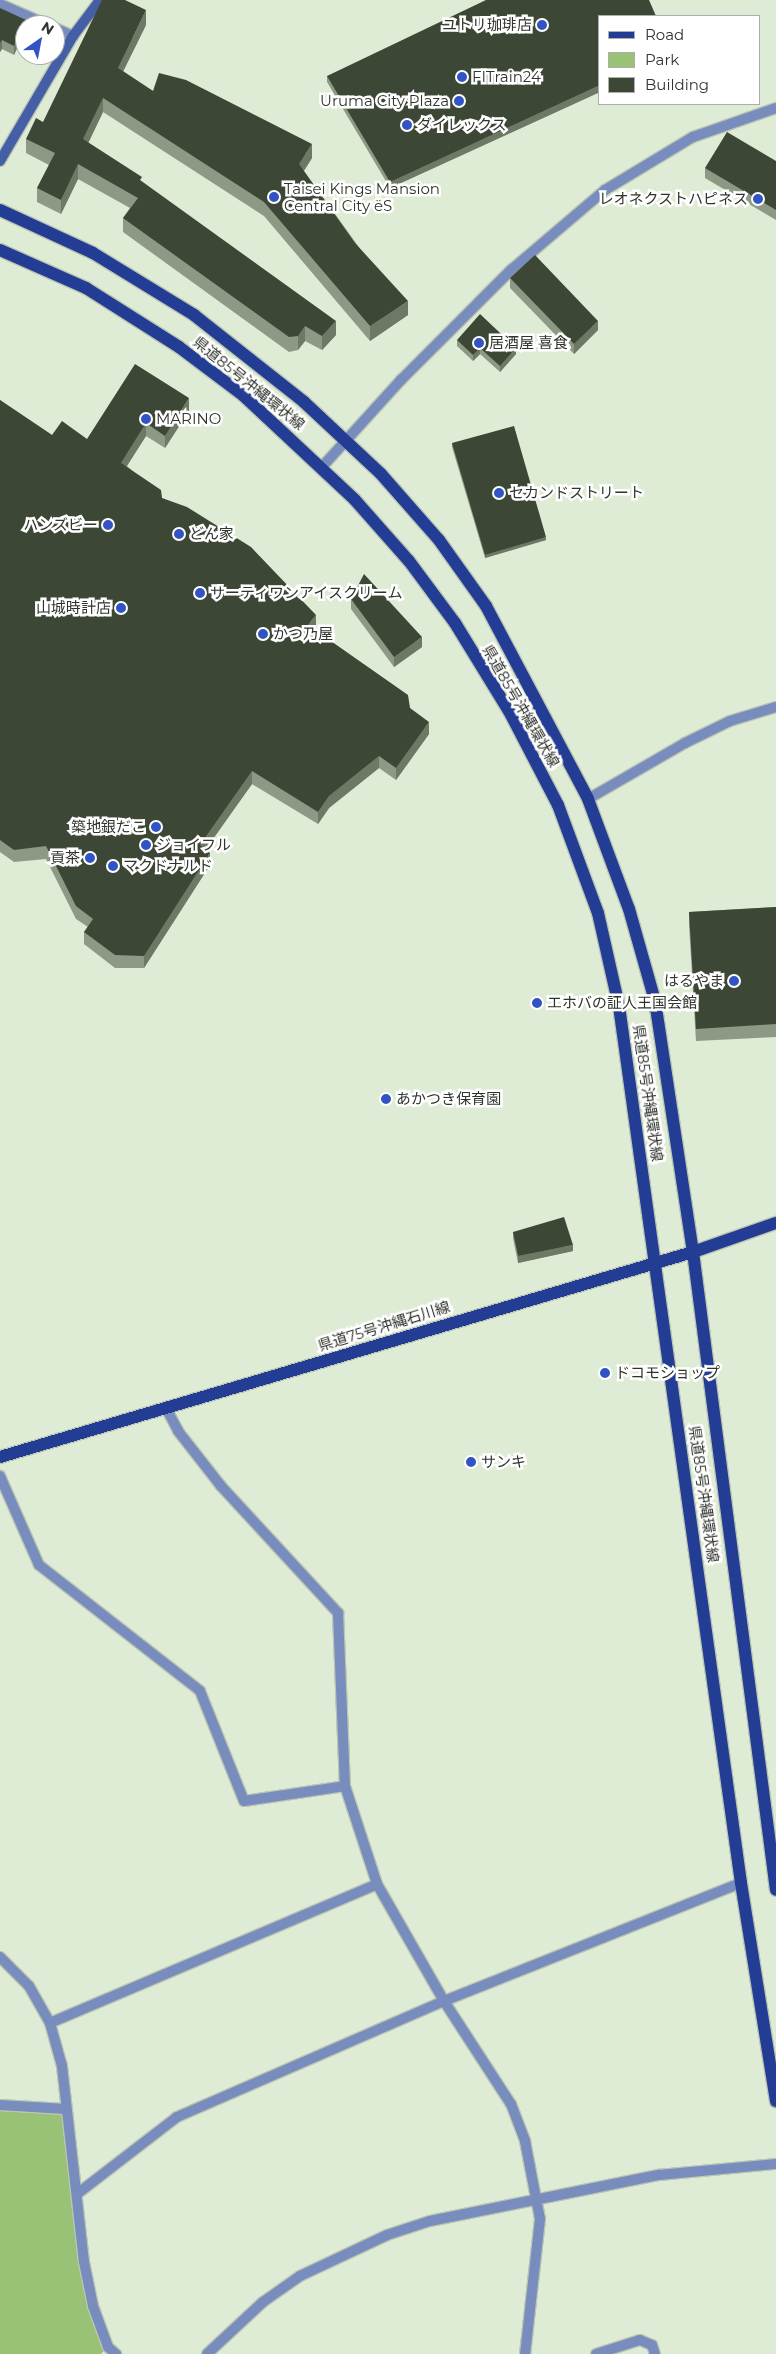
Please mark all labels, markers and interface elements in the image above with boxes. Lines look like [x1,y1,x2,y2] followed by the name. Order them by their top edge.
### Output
[15,15,65,65] north arrow
[598,15,761,105] legend
[442,16,532,34] place label: ユトリ珈琲店
[38,18,57,39] text: N
[536,19,548,31] marker: ユトリ珈琲店
[645,25,684,44] text: Road
[645,50,679,69] text: Park
[472,68,541,86] place label: FITrain24
[456,71,468,83] marker: FITrain24
[645,75,709,94] text: Building
[320,92,449,110] place label: Uruma City Plaza
[453,95,465,107] marker: Uruma City Plaza
[417,116,507,134] place label: ダイレックス
[401,119,413,131] marker: ダイレックス
[284,179,440,214] place label: Taisei Kings Mansion Central City ëS
[598,190,748,208] place label: レオネクストハピネス
[268,191,280,203] marker: Taisei Kings Mansion Central City ëS
[752,193,764,205] marker: レオネクストハピネス
[190,333,308,433] street label: 県道85号沖縄環状線
[489,334,568,352] place label: 居酒屋 喜食
[473,337,485,349] marker: 居酒屋 喜食
[156,410,221,428] place label: MARINO
[140,413,152,425] marker: MARINO
[509,484,644,502] place label: セカンドストリート
[493,487,505,499] marker: セカンドストリート
[23,516,98,534] place label: ハンズビー
[102,519,114,531] marker: ハンズビー
[189,525,234,543] place label: どん家
[173,528,185,540] marker: どん家
[210,584,405,602] place label: サーティワンアイスクリーム
[194,587,206,599] marker: サーティワンアイスクリーム
[36,599,111,617] place label: 山城時計店
[115,602,127,614] marker: 山城時計店
[273,625,333,643] place label: かつ乃屋
[257,628,269,640] marker: かつ乃屋
[479,642,563,770] street label: 県道85号沖縄環状線
[71,818,146,836] place label: 築地銀だこ
[150,821,162,833] marker: 築地銀だこ
[156,836,231,854] place label: ジョイフル
[140,839,152,851] marker: ジョイフル
[50,849,80,867] place label: 貢茶
[84,852,96,864] marker: 貢茶
[123,857,213,875] place label: マクドナルド
[107,860,119,872] marker: マクドナルド
[664,972,724,990] place label: はるやま
[728,975,740,987] marker: はるやま
[547,994,697,1012] place label: エホバの証人王国会館
[531,997,543,1009] marker: エホバの証人王国会館
[629,1023,667,1163] street label: 県道85号沖縄環状線
[396,1090,501,1108] place label: あかつき保育園
[380,1093,392,1105] marker: あかつき保育園
[316,1297,452,1355] street label: 県道75号沖縄石川線
[615,1364,720,1382] place label: ドコモショップ
[599,1367,611,1379] marker: ドコモショップ
[685,1424,723,1564] street label: 県道85号沖縄環状線
[481,1453,526,1471] place label: サンキ
[465,1456,477,1468] marker: サンキ

